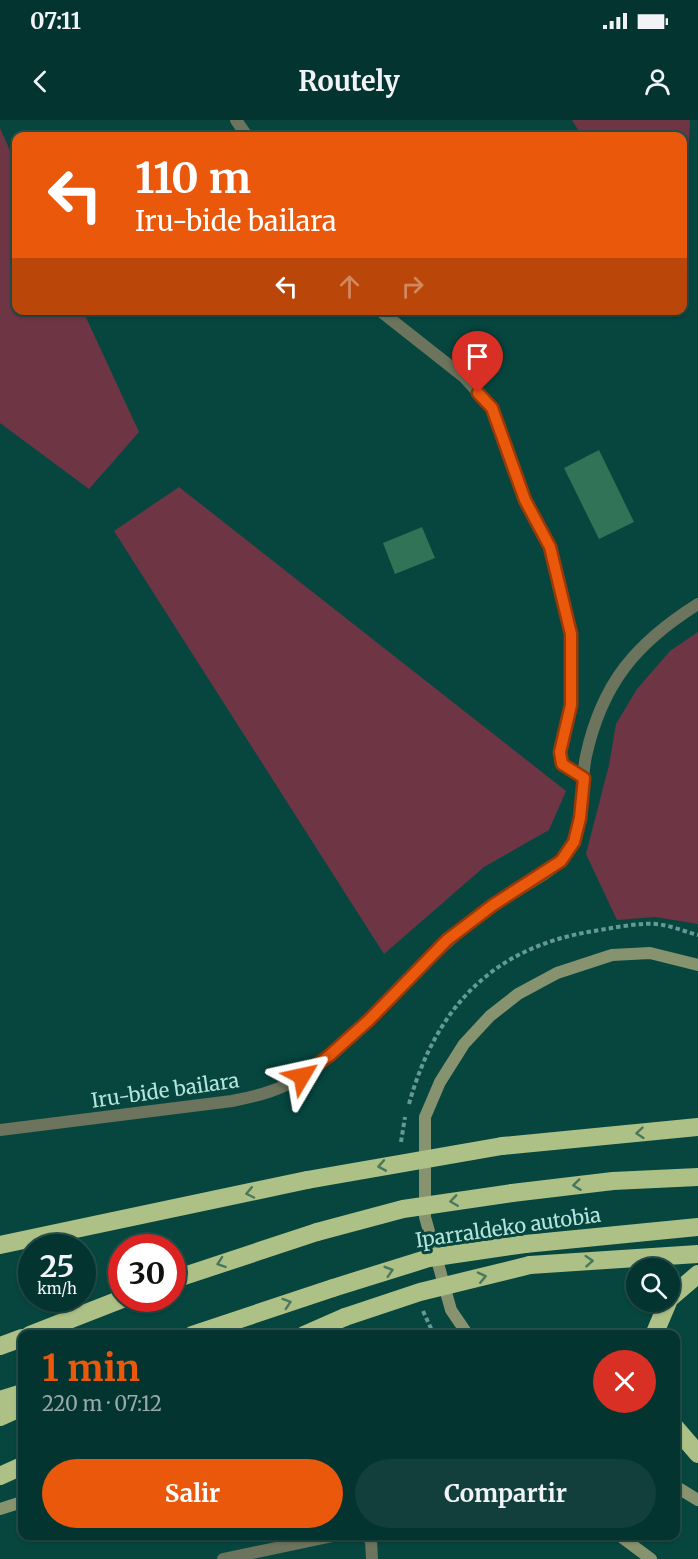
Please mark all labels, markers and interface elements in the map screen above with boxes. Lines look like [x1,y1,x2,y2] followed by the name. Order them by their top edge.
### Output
[30,7,81,35] text: 07:11
[298,64,400,98] text: Routely
[24,65,57,98] icon: back
[641,65,674,98] icon: person
[135,152,251,204] text: 110 m
[36,156,114,234] icon: left
[135,204,337,238] text: Iru-bide bailara
[270,270,303,303] icon: left
[333,270,366,303] icon: ahead
[396,270,429,303] icon: right
[452,331,503,393] pin
[461,340,494,373] icon: arrive
[270,1044,334,1108] position arrow
[89,1067,241,1113] street label: Iru-bide bailara
[635,1126,644,1139] one-way arrow
[378,1159,388,1172] one-way arrow
[572,1179,581,1191] one-way arrow
[245,1186,255,1199] one-way arrow
[450,1195,459,1207] one-way arrow
[414,1202,603,1252] street label: Iparraldeko autobia
[108,1234,186,1312] speed limit sign: 30
[40,1247,74,1285] text: 25
[584,1255,593,1268] one-way arrow
[216,1256,227,1269] one-way arrow
[626,1258,680,1312] map controls
[626,1258,680,1312] button: search
[383,1266,394,1278] one-way arrow
[477,1271,487,1284] one-way arrow
[37,1279,77,1298] text: km/h
[281,1298,292,1311] one-way arrow
[42,1346,140,1391] text: 1 min
[593,1350,656,1413] button: close
[42,1391,162,1416] text: 220 m · 07:12
[42,1459,343,1528] button: Salir
[355,1459,656,1528] button: Compartir

